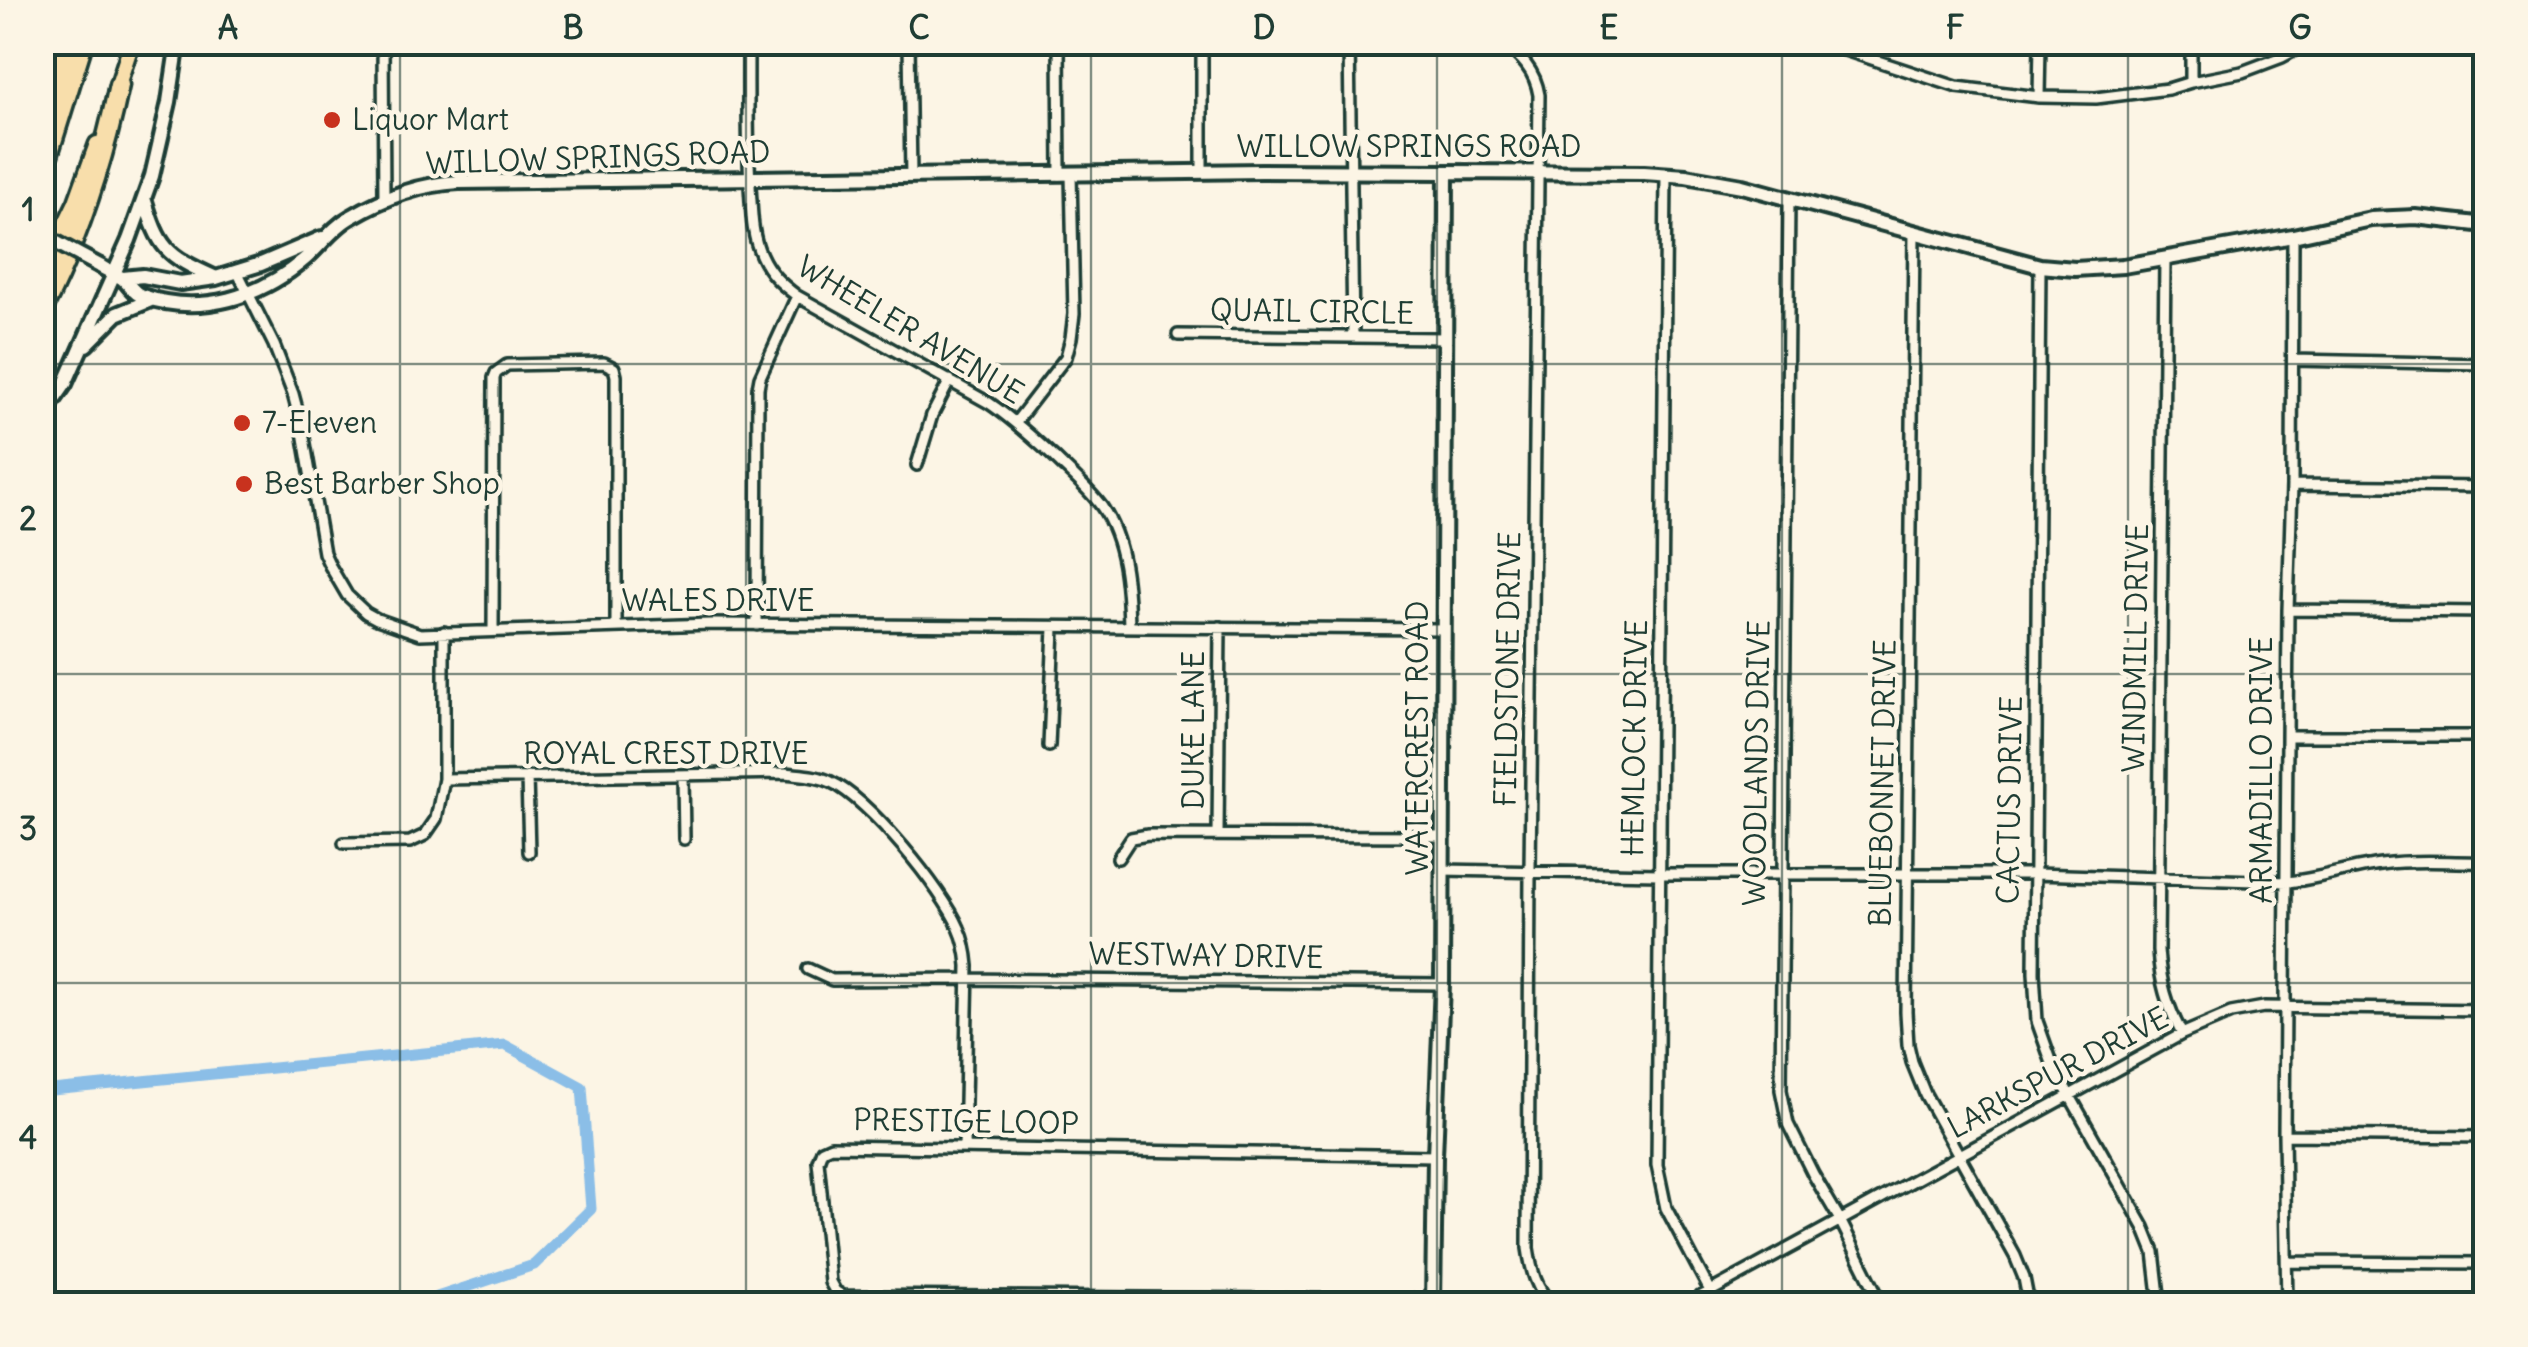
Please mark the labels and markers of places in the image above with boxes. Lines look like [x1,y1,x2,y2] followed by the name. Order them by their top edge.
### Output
[352,100,509,138] place label: Liquor Mart
[321,109,343,131] marker: Liquor Mart
[262,403,377,441] place label: 7-Eleven
[231,412,253,434] marker: 7-Eleven
[264,464,500,502] place label: Best Barber Shop
[233,473,255,495] marker: Best Barber Shop

